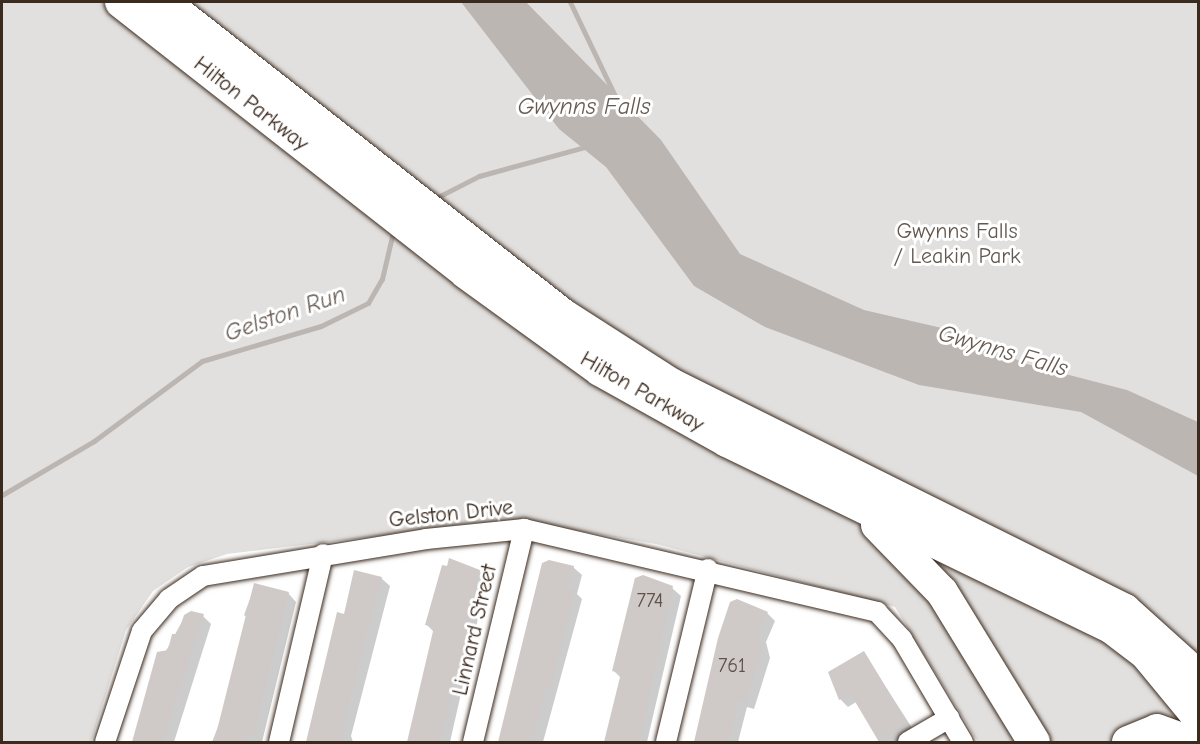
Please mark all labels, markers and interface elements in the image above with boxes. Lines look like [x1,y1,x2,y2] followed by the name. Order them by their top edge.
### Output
[188,51,314,157] street label: Hilton Parkway
[517,93,651,121] water label: Gwynns Falls
[893,218,1021,270] park label: Gwynns Falls / Leakin Park
[221,280,349,348] water label: Gelston Run
[935,319,1071,383] water label: Gwynns Falls
[575,346,709,438] street label: Hilton Parkway
[388,494,514,534] street label: Gelston Drive
[447,562,503,698] street label: Linnard Street
[637,588,663,612] house number: 774
[718,653,746,677] house number: 761

